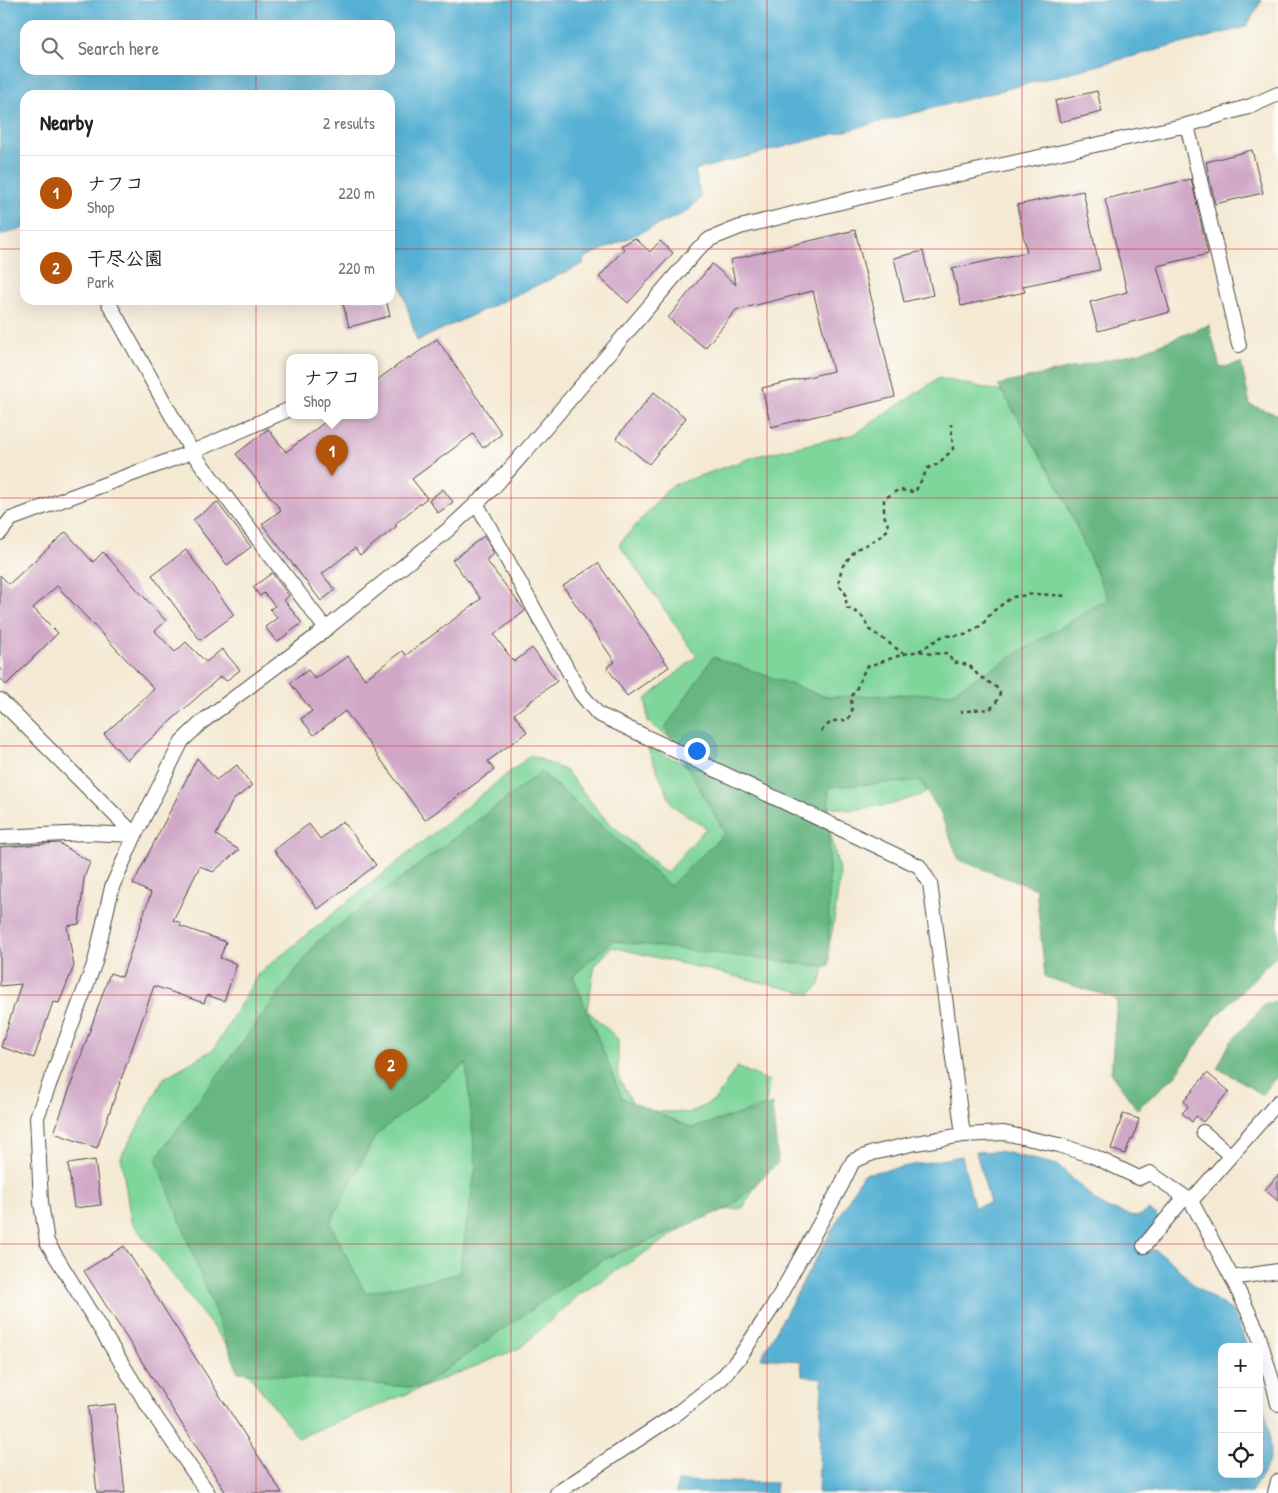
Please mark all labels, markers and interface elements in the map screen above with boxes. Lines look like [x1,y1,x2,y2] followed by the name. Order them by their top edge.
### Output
[20,20,395,75] search box
[38,34,66,62] icon: search
[78,35,159,61] text: Search here
[40,108,93,137] text: Nearby
[323,112,375,134] text: 2 results
[87,170,144,196] text: ナフコ
[53,182,59,204] text: 1
[338,182,375,204] text: 220 m
[87,196,114,218] text: Shop
[87,245,163,271] text: 干尽公園
[52,257,60,279] text: 2
[338,257,375,279] text: 220 m
[87,271,114,293] text: Park
[286,354,378,419] popup
[303,364,361,390] text: ナフコ
[303,390,331,412] text: Shop
[316,435,348,476] pin: 1
[684,738,710,764] your location
[375,1049,407,1090] pin: 2
[1218,1343,1263,1478] map controls
[1218,1343,1263,1388] button: +
[1218,1388,1263,1433] button: −
[1218,1433,1263,1478] button: locate

